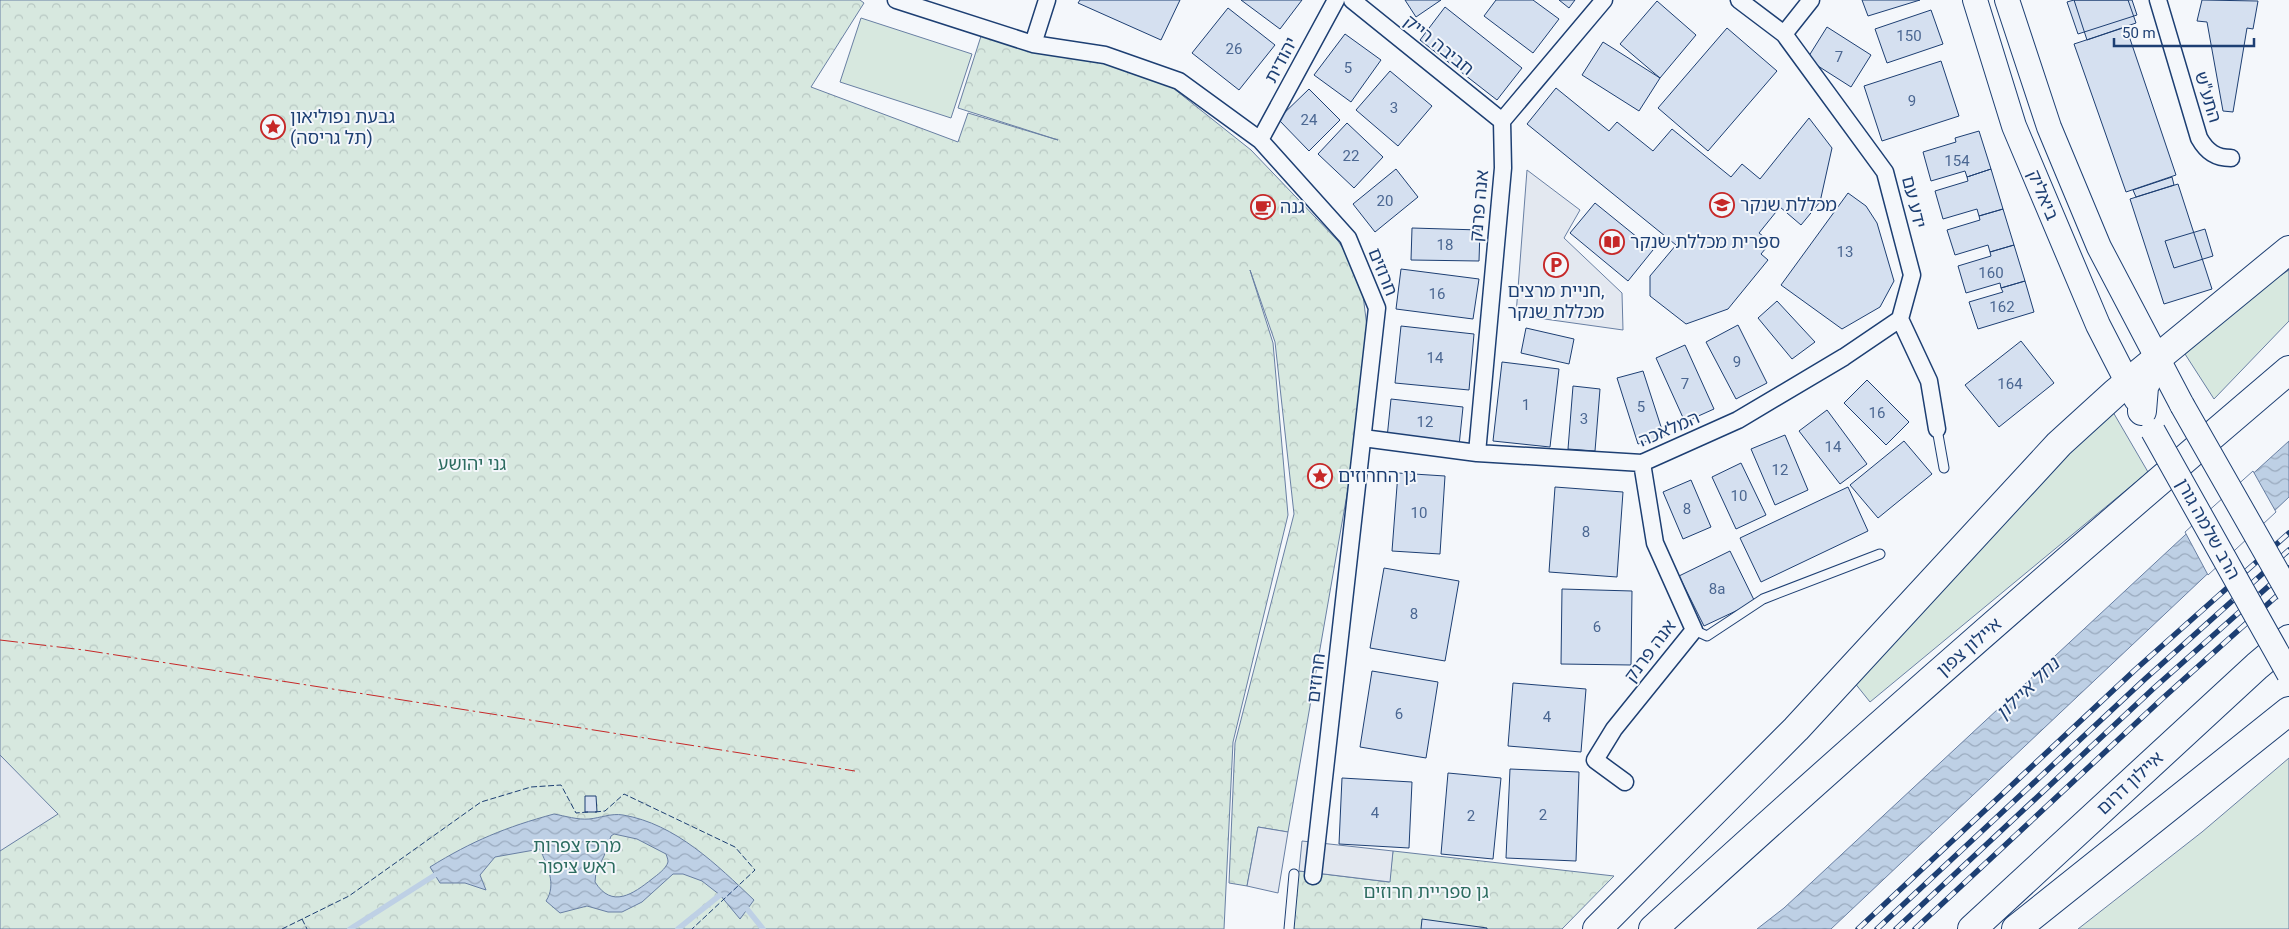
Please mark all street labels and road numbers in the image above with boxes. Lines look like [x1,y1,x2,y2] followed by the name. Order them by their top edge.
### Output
[1400,10,1478,79] street label: חביבה רייק
[1260,33,1301,86] street label: יהודית
[2191,69,2226,125] street label: התע"ש
[2023,166,2063,223] street label: ביאליק
[1465,169,1492,243] street label: אנה פרנק
[1898,174,1931,230] street label: ידע עם
[1364,245,1403,299] street label: חרוזים
[1635,406,1703,451] street label: המלאכה
[2172,475,2245,583] street label: הרב שלמה גורן
[1932,613,2005,680] street label: איילון צפון
[1619,616,1680,686] street label: אנה פרנק
[1302,652,1329,704] street label: חרוזים
[2092,747,2167,819] street label: איילון דרום

